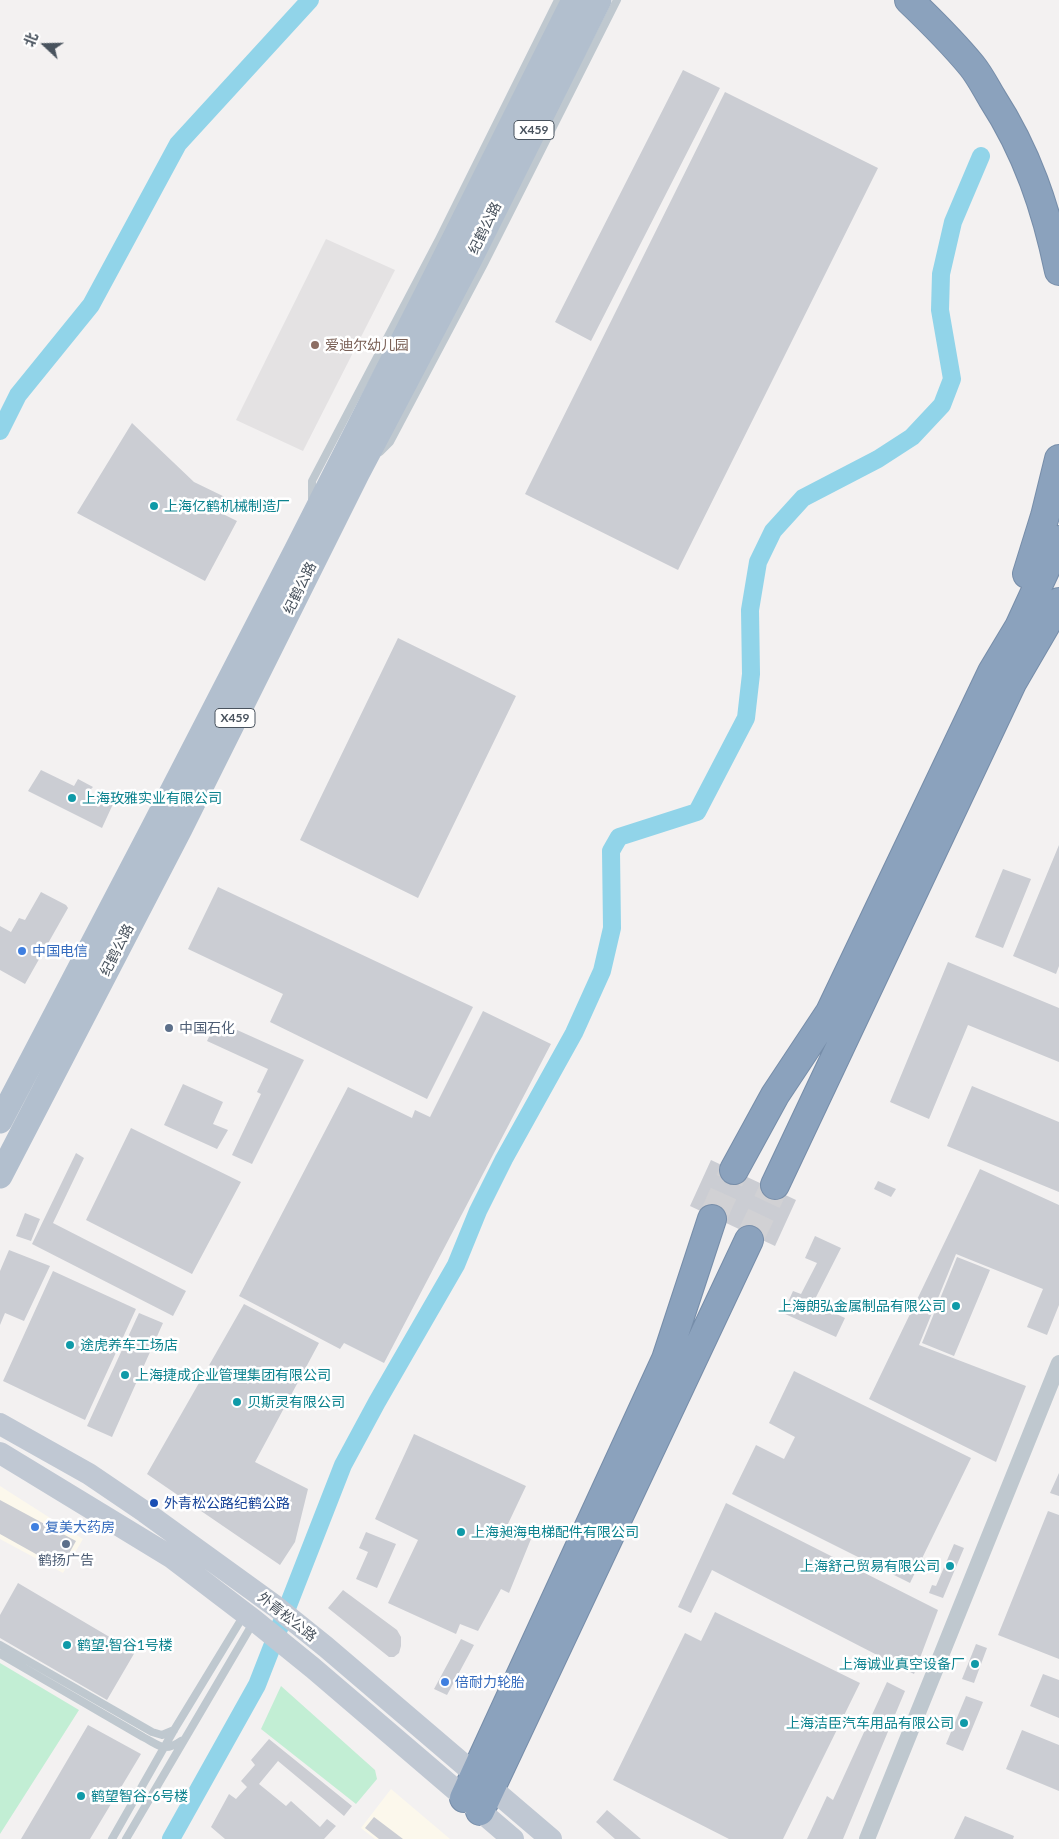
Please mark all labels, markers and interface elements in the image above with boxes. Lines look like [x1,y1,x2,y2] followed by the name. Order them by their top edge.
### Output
[20,20,70,70] north arrow
[20,30,41,49] text: 北
[514,120,554,140] road number: X459
[465,199,505,257] street label: 纪鹤公路
[325,337,409,353] place label: 爱迪尔幼儿园
[309,339,321,351] marker: 爱迪尔幼儿园
[164,498,290,514] place label: 上海亿鹤机械制造厂
[148,500,160,512] marker: 上海亿鹤机械制造厂
[280,559,320,617] street label: 纪鹤公路
[215,708,255,728] road number: X459
[82,790,222,806] place label: 上海玫雅实业有限公司
[66,792,78,804] marker: 上海玫雅实业有限公司
[97,921,137,979] street label: 纪鹤公路
[32,943,88,959] place label: 中国电信
[16,945,28,957] marker: 中国电信
[179,1020,235,1036] place label: 中国石化
[163,1022,175,1034] marker: 中国石化
[778,1298,946,1314] place label: 上海朗弘金属制品有限公司
[950,1300,962,1312] marker: 上海朗弘金属制品有限公司
[80,1337,178,1353] place label: 途虎养车工场店
[64,1339,76,1351] marker: 途虎养车工场店
[135,1367,331,1383] place label: 上海捷成企业管理集团有限公司
[119,1369,131,1381] marker: 上海捷成企业管理集团有限公司
[247,1394,345,1410] place label: 贝斯灵有限公司
[231,1396,243,1408] marker: 贝斯灵有限公司
[164,1495,290,1511] place label: 外青松公路纪鹤公路
[148,1497,160,1509] marker: 外青松公路纪鹤公路
[45,1519,115,1535] place label: 复美大药房
[29,1521,41,1533] marker: 复美大药房
[471,1524,639,1540] place label: 上海昶海电梯配件有限公司
[455,1526,467,1538] marker: 上海昶海电梯配件有限公司
[60,1538,72,1550] marker: 鹤扬广告
[38,1552,94,1568] place label: 鹤扬广告
[800,1558,940,1574] place label: 上海舒己贸易有限公司
[944,1560,956,1572] marker: 上海舒己贸易有限公司
[254,1589,320,1645] street label: 外青松公路
[77,1637,173,1653] place label: 鹤望·智谷1号楼
[61,1639,73,1651] marker: 鹤望·智谷1号楼
[839,1656,965,1672] place label: 上海诚业真空设备厂
[969,1658,981,1670] marker: 上海诚业真空设备厂
[455,1674,525,1690] place label: 倍耐力轮胎
[439,1676,451,1688] marker: 倍耐力轮胎
[786,1715,954,1731] place label: 上海洁臣汽车用品有限公司
[958,1717,970,1729] marker: 上海洁臣汽车用品有限公司
[91,1788,188,1804] place label: 鹤望智谷-6号楼
[75,1790,87,1802] marker: 鹤望智谷-6号楼

